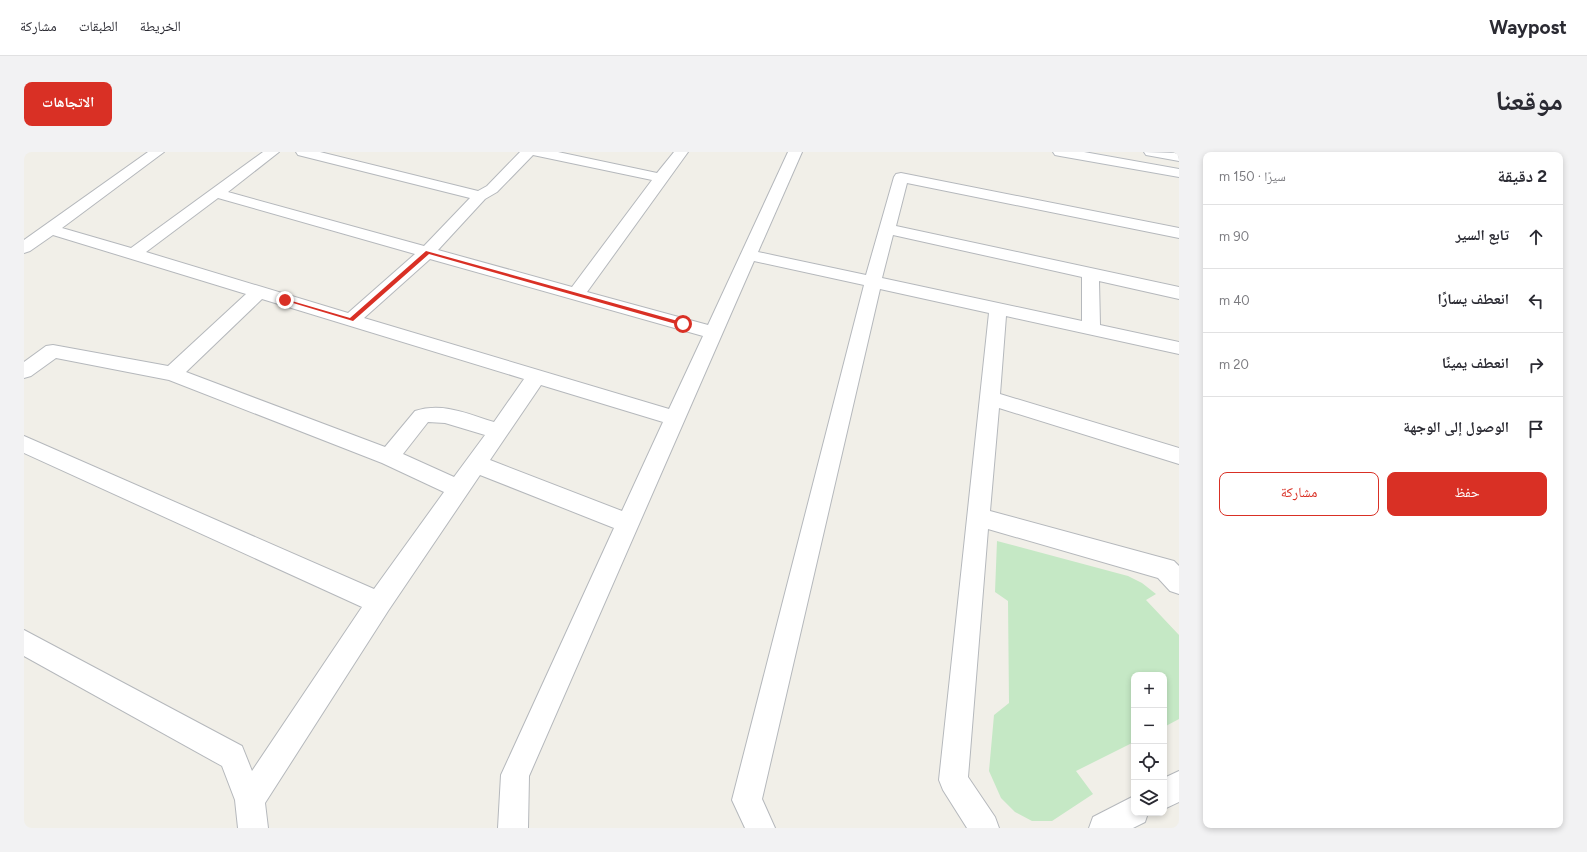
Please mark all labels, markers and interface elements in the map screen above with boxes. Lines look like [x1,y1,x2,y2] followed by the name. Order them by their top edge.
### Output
[1489,16,1567,39] text: Waypost
[20,18,57,35] text: مشاركة
[79,18,118,35] text: الطبقات
[140,18,181,35] text: الخريطة
[24,82,112,126] button: الاتجاهات
[1495,83,1563,117] text: موقعنا
[1497,166,1547,186] text: 2 دقيقة
[1219,169,1286,184] text: سيرًا · 150 m
[1455,226,1509,244] text: تابع السير
[1525,226,1547,248] icon: ahead
[1219,229,1249,244] text: 90 m
[1437,290,1509,308] text: انعطف يسارًا
[1525,290,1547,312] icon: left
[276,291,294,309] route end
[1219,293,1250,308] text: 40 m
[674,315,692,333] route start
[1442,354,1509,372] text: انعطف يمينًا
[1525,354,1547,376] icon: right
[1219,357,1249,372] text: 20 m
[1403,418,1509,436] text: الوصول إلى الوجهة
[1525,418,1547,440] icon: arrive
[1219,472,1379,516] button: مشاركة
[1387,472,1547,516] button: حفظ
[1131,672,1167,816] map controls
[1131,672,1167,708] button: +
[1131,708,1167,744] button: −
[1131,744,1167,780] button: locate
[1131,780,1167,816] button: layers

